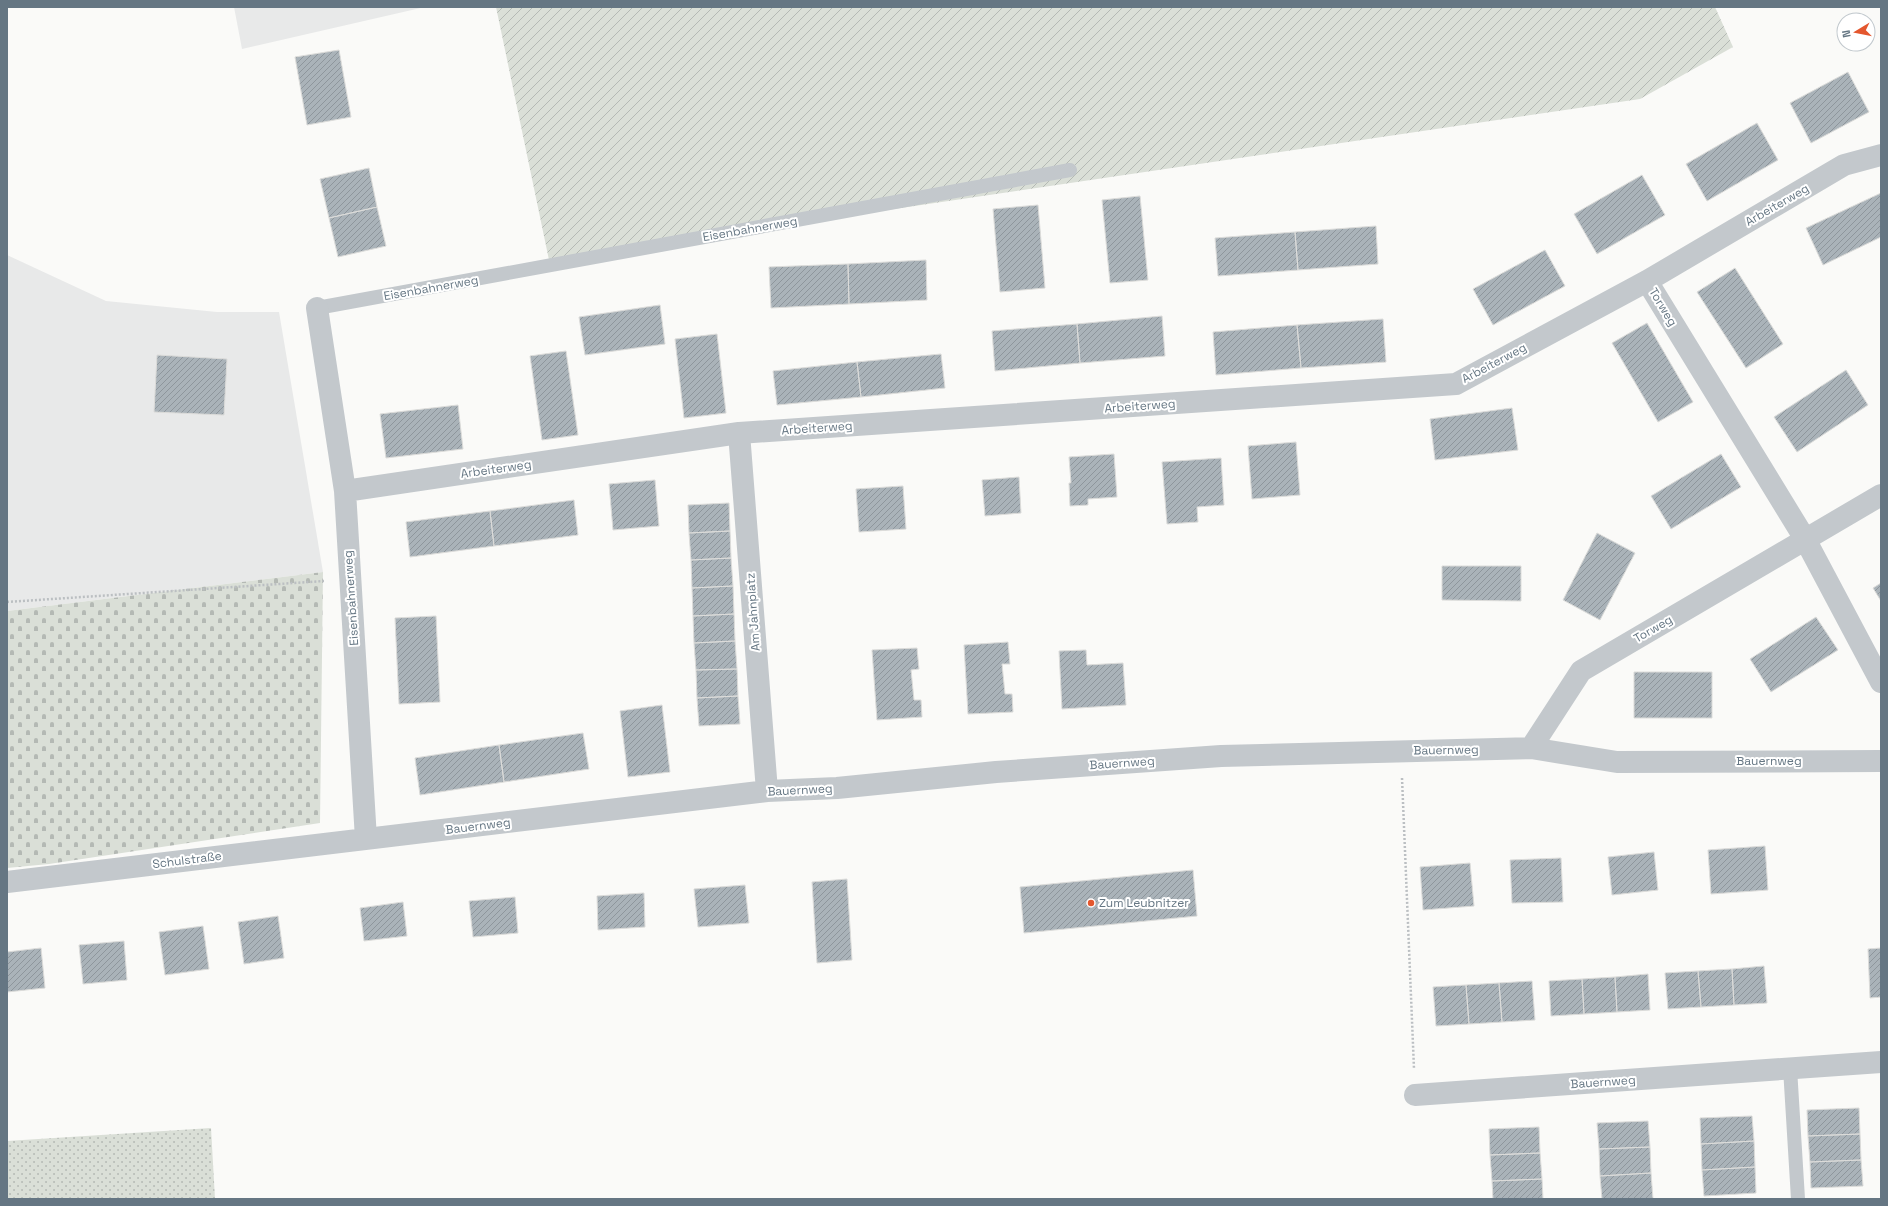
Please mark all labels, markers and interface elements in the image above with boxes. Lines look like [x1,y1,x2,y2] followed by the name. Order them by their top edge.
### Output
[1836,12,1876,52] north arrow
[1839,29,1854,39] text: N
[1742,180,1812,230] street label: Arbeiterweg
[701,213,799,245] street label: Eisenbahnerweg
[382,272,480,304] street label: Eisenbahnerweg
[1645,285,1681,329] street label: Torweg
[1459,339,1529,387] street label: Arbeiterweg
[1104,396,1176,416] street label: Arbeiterweg
[781,418,853,438] street label: Arbeiterweg
[460,456,532,482] street label: Arbeiterweg
[340,550,362,646] street label: Eisenbahnerweg
[742,572,764,652] street label: Am Jahnplatz
[1631,612,1675,646] street label: Torweg
[1413,741,1479,759] street label: Bauernweg
[1089,753,1155,773] street label: Bauernweg
[1736,753,1802,769] street label: Bauernweg
[767,780,833,800] street label: Bauernweg
[445,814,511,838] street label: Bauernweg
[151,848,223,872] street label: Schulstraße
[1099,895,1189,911] place label: Zum Leubnitzer
[1086,898,1096,908] marker: Zum Leubnitzer
[1570,1072,1636,1092] street label: Bauernweg

